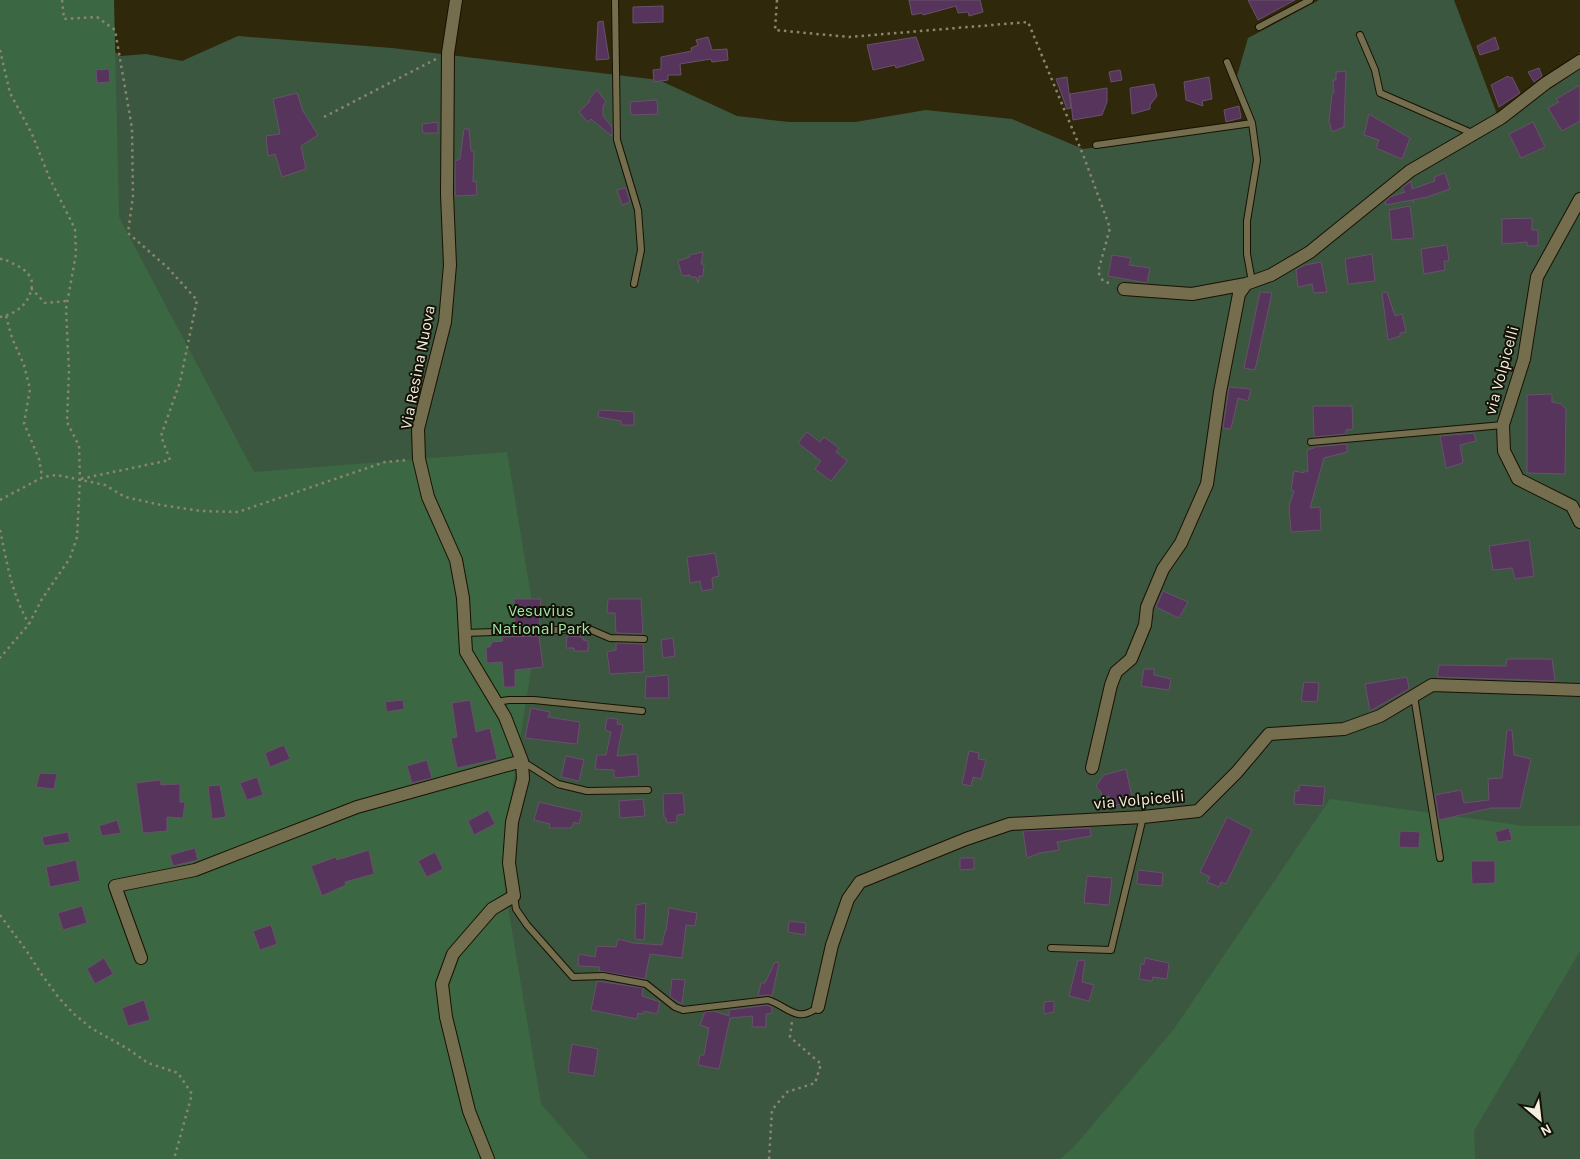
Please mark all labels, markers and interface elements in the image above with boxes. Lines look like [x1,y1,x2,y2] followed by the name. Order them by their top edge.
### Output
[396,303,439,431] street label: Via Resina Nuova
[1480,324,1522,417] street label: via Volpicelli
[492,601,590,638] park label: Vesuvius National Park
[1093,786,1185,813] street label: via Volpicelli
[1515,1094,1565,1144] north arrow
[1537,1120,1554,1140] text: N

